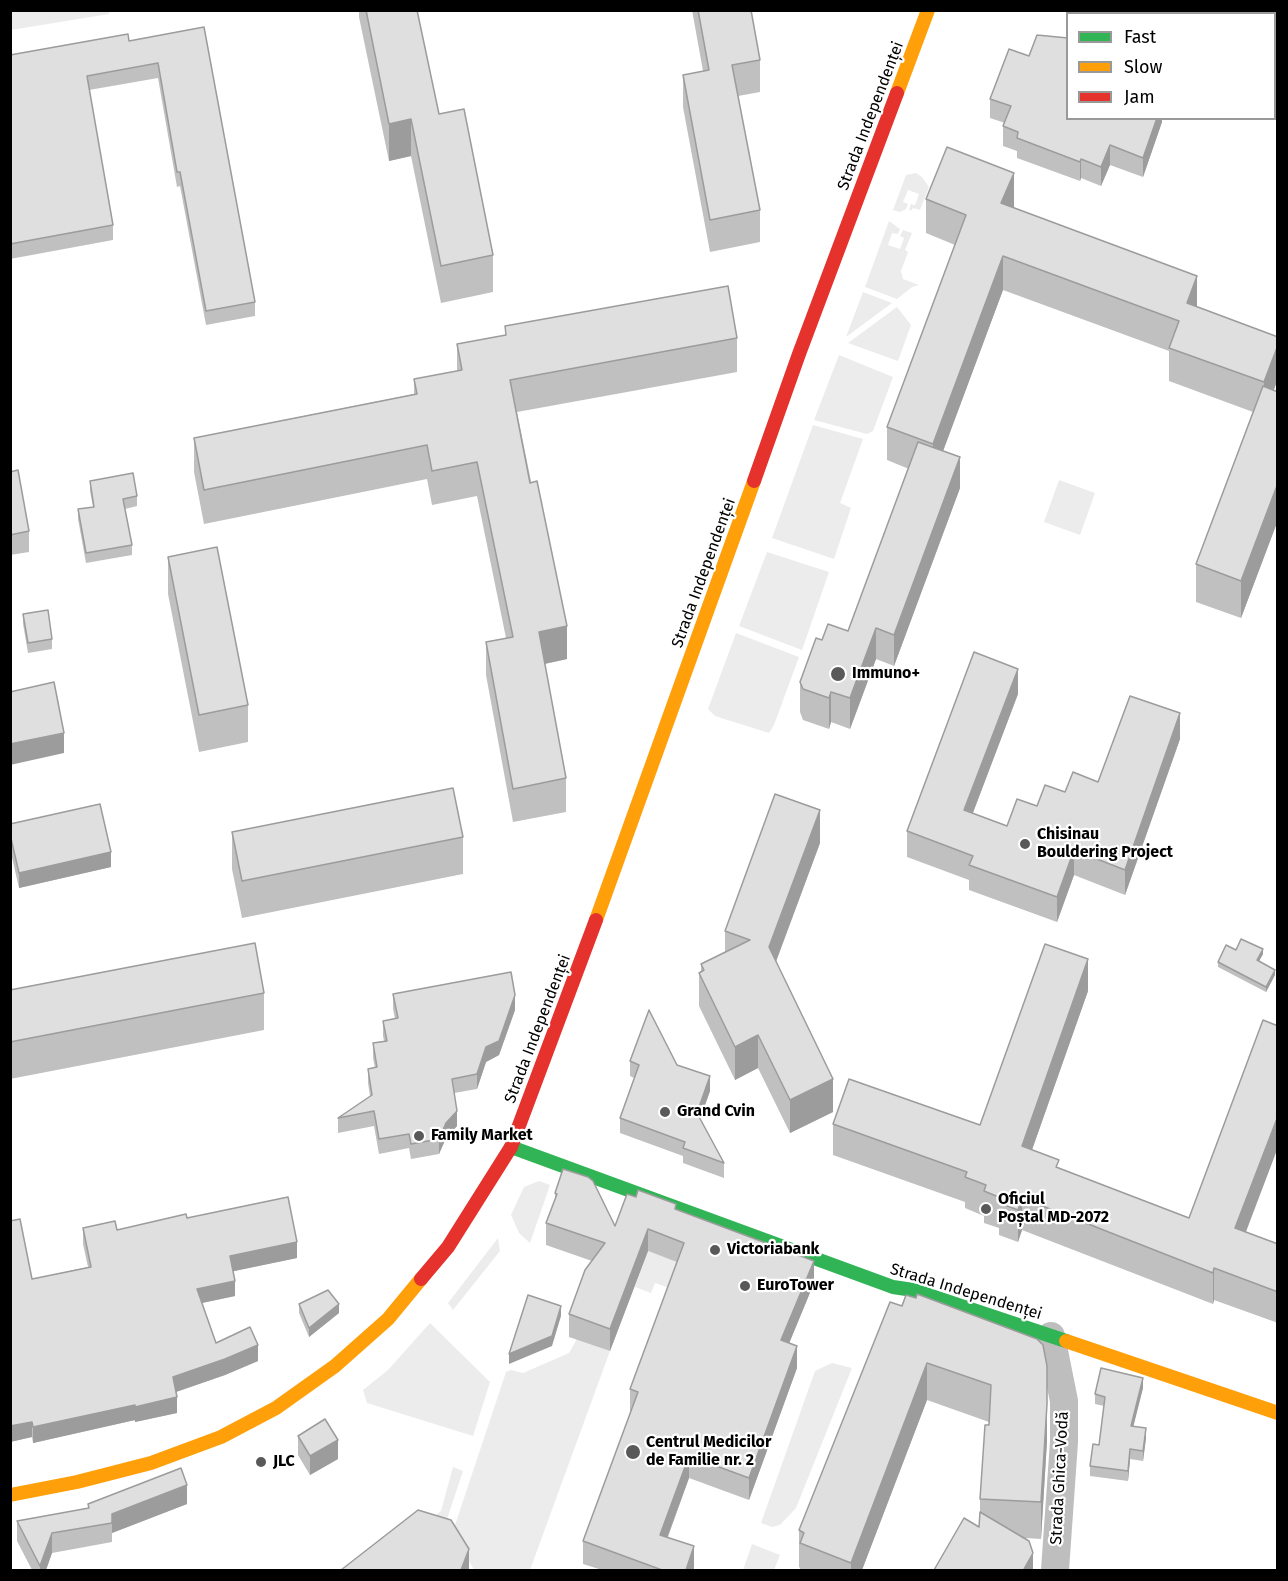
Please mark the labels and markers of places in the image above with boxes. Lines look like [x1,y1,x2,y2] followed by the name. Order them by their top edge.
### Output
[852,664,920,684] place label: Immuno+
[829,665,847,683] marker: Immuno+
[1037,825,1173,863] place label: Chisinau Bouldering Project
[1018,837,1032,851] marker: Chisinau Bouldering Project
[677,1102,755,1122] place label: Grand Cvin
[658,1105,672,1119] marker: Grand Cvin
[431,1126,533,1146] place label: Family Market
[412,1129,426,1143] marker: Family Market
[998,1190,1109,1228] place label: Oficiul Poștal MD-2072
[979,1202,993,1216] marker: Oficiul Poștal MD-2072
[727,1240,819,1260] place label: Victoriabank
[708,1243,722,1257] marker: Victoriabank
[757,1276,834,1296] place label: EuroTower
[738,1279,752,1293] marker: EuroTower
[646,1433,771,1471] place label: Centrul Medicilor de Familie nr. 2
[624,1443,642,1461] marker: Centrul Medicilor de Familie nr. 2
[273,1452,295,1472] place label: JLC
[254,1455,268,1469] marker: JLC

